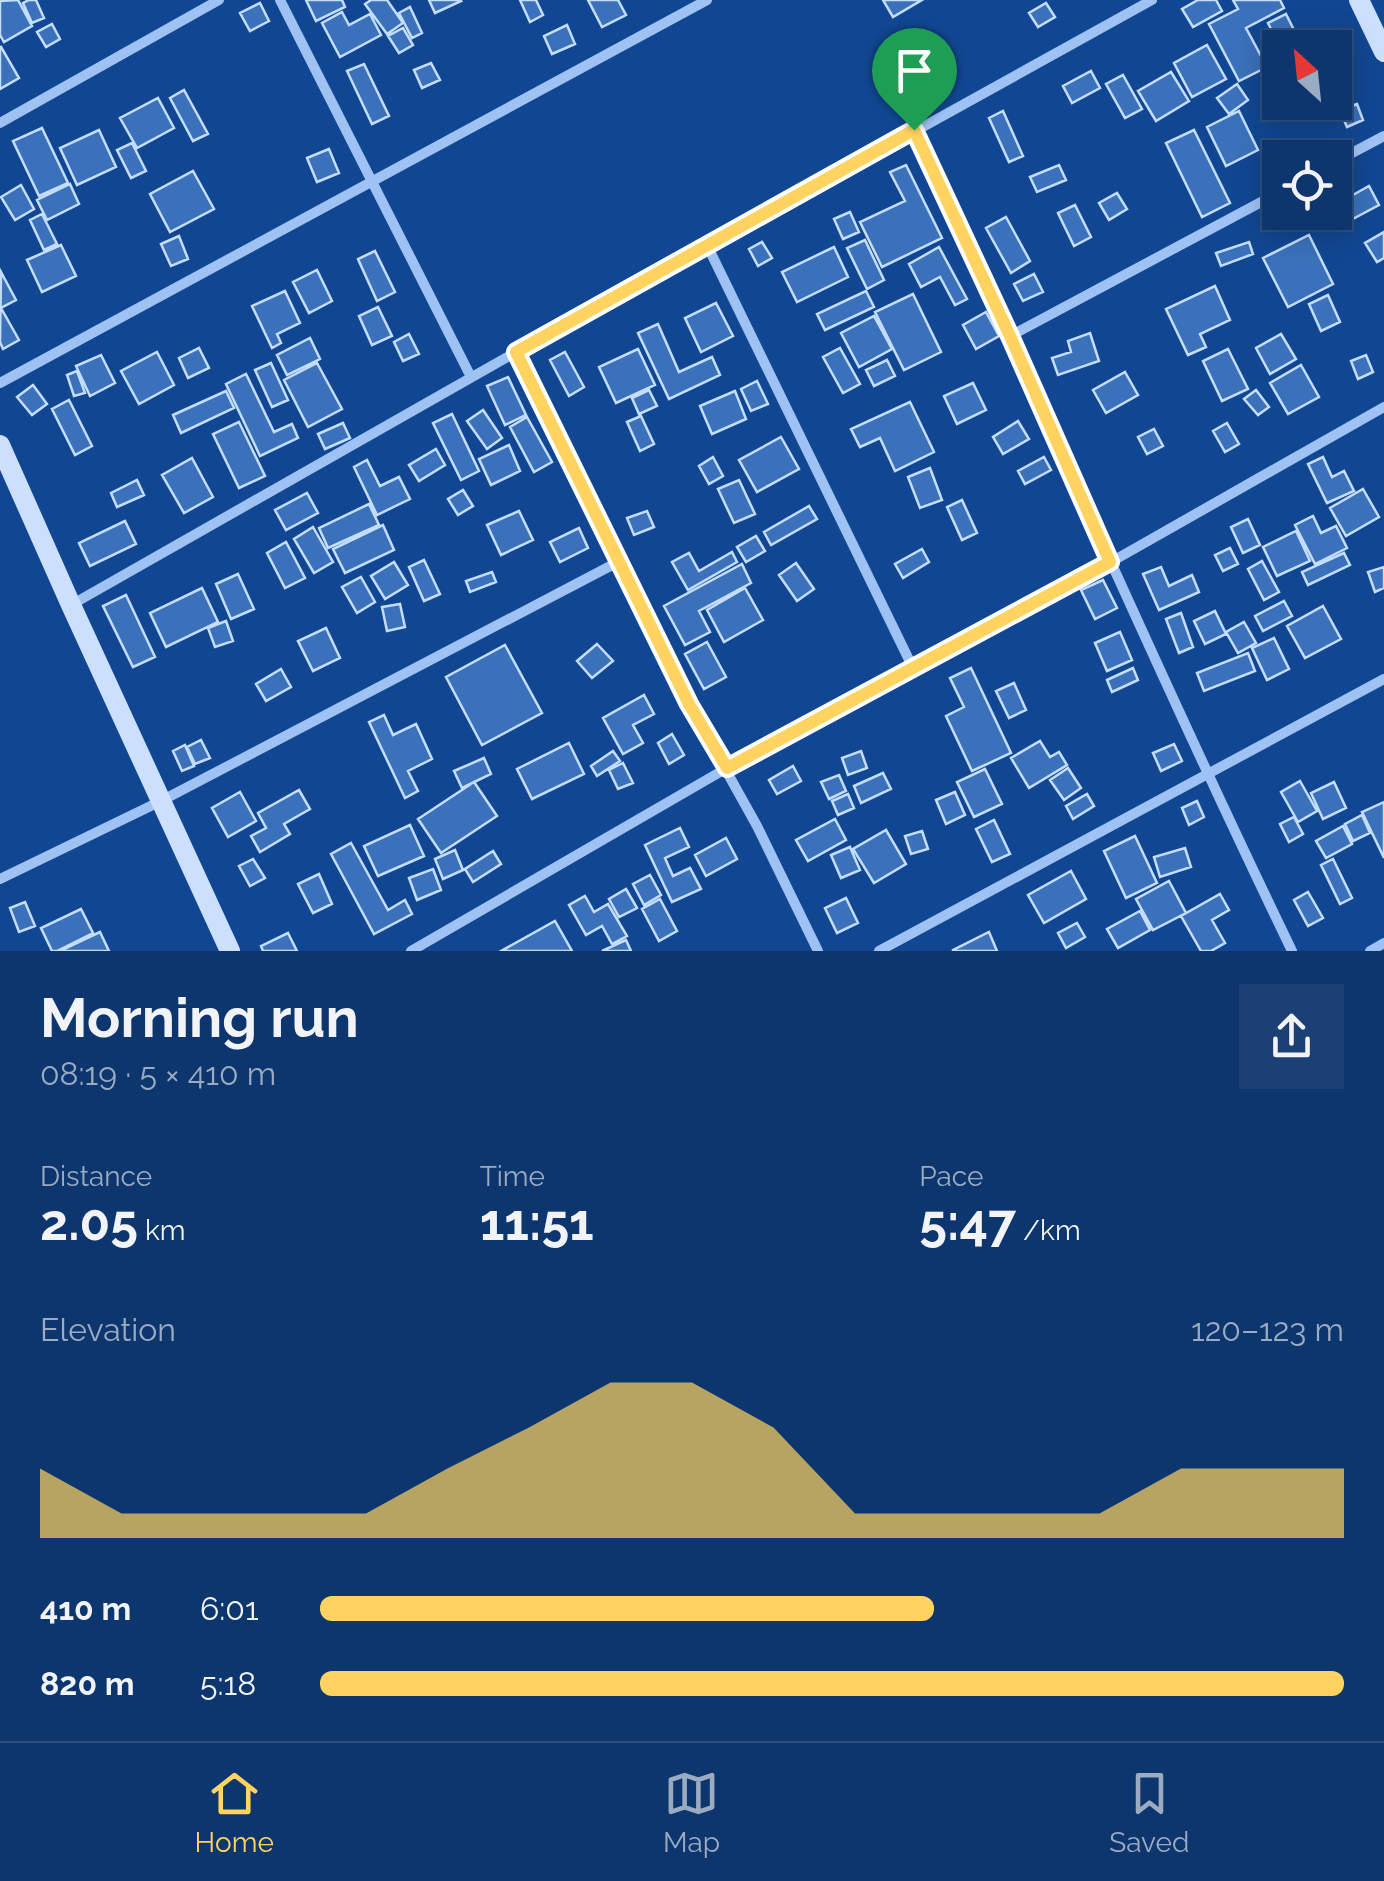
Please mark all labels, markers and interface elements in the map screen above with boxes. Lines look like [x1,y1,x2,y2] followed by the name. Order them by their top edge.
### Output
[872,28,957,131] pin
[1262,30,1352,120] north arrow
[1262,30,1352,230] map controls
[887,43,942,98] icon: arrive
[1262,140,1352,230] button: locate
[1239,984,1344,1089] button: share
[40,985,359,1050] text: Morning run
[40,1055,276,1092] text: 08:19 · 5 × 410 m
[40,1160,152,1193] text: Distance
[480,1160,545,1193] text: Time
[919,1160,984,1193] text: Pace
[40,1193,138,1252] text: 2.05
[480,1193,594,1252] text: 11:51
[919,1193,1016,1252] text: 5:47
[138,1214,186,1247] text: km
[1016,1214,1081,1247] text: /km
[40,1311,176,1348] text: Elevation
[1191,1311,1344,1348] text: 120–123 m
[40,1590,131,1627] text: 410 m
[200,1590,259,1627] text: 6:01
[40,1665,135,1702] text: 820 m
[200,1665,256,1702] text: 5:18
[195,1766,274,1859] tab: Home
[663,1766,720,1859] tab: Map
[1109,1766,1189,1859] tab: Saved

